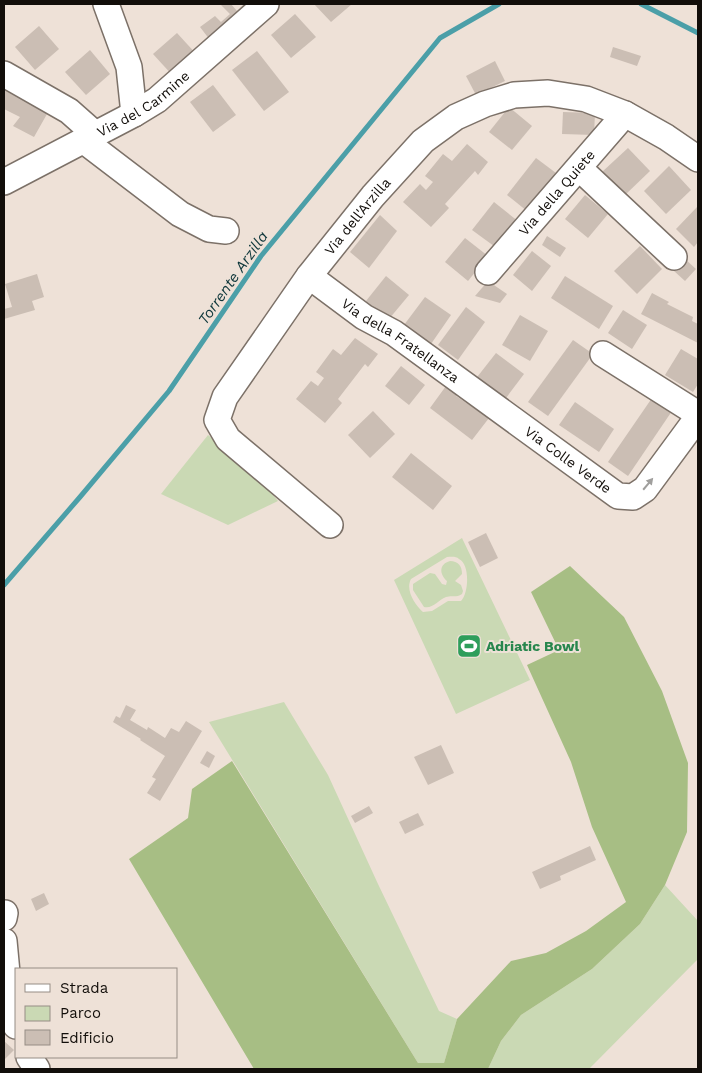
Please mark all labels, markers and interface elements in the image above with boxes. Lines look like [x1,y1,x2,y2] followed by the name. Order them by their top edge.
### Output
[94,67,192,140] street label: Via del Carmine
[515,147,598,239] street label: Via della Quiete
[321,174,394,258] street label: Via dell'Arzilla
[194,228,272,328] water label: Torrente Arzilla
[338,295,462,386] street label: Via della Fratellanza
[522,423,615,497] street label: Via Colle Verde
[642,479,654,491] one-way arrow
[456,633,482,659] sports icon: Adriatic Bowl
[486,638,579,654] place label: Adriatic Bowl
[15,968,178,1058] legend
[60,979,109,997] text: Strada
[60,1004,101,1022] text: Parco
[60,1029,114,1047] text: Edificio

